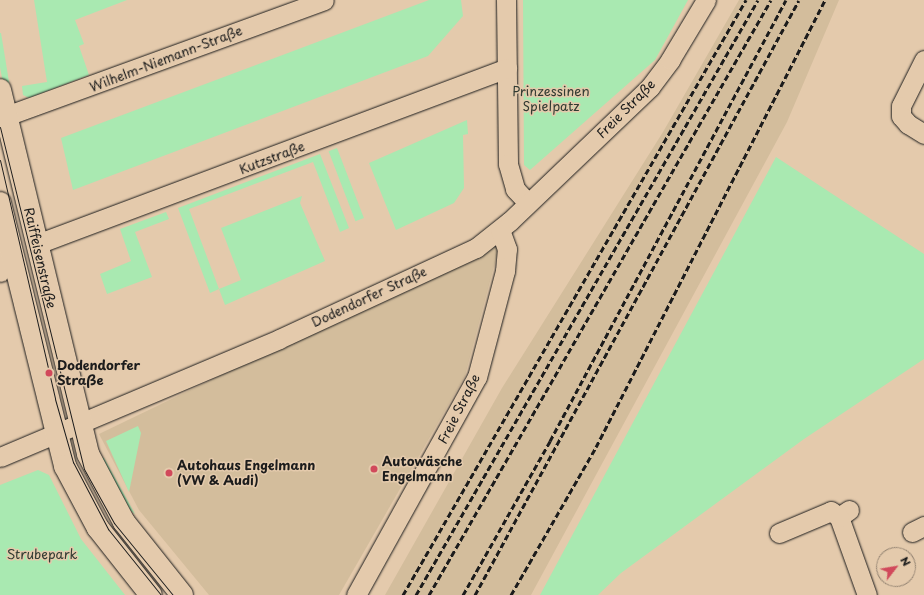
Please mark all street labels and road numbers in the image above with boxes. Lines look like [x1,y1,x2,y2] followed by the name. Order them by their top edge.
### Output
[87,23,245,95] street label: Wilhelm-Niemann-Straße
[593,76,659,142] street label: Freie Straße
[237,138,307,178] street label: Kutzstraße
[21,206,59,310] street label: Raiffeisenstraße
[309,263,429,331] street label: Dodendorfer Straße
[435,371,483,447] street label: Freie Straße

